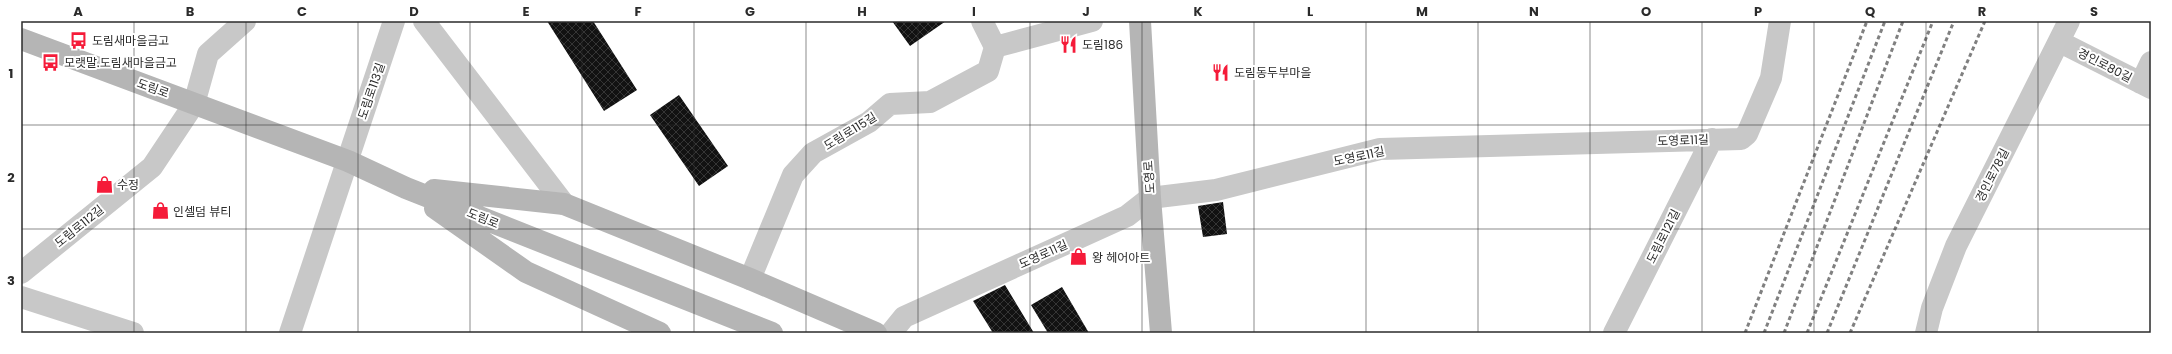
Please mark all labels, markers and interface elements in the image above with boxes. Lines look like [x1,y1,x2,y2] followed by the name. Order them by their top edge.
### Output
[73,2,83,21] text: A
[186,2,195,21] text: B
[297,2,307,21] text: C
[409,2,419,21] text: D
[522,2,530,21] text: E
[634,2,642,21] text: F
[745,2,755,21] text: G
[857,2,867,21] text: H
[972,2,976,21] text: I
[1082,2,1090,21] text: J
[1193,2,1203,21] text: K
[1307,2,1313,21] text: L
[1416,2,1428,21] text: M
[1529,2,1539,21] text: N
[1641,2,1651,21] text: O
[1754,2,1762,21] text: P
[1865,2,1875,21] text: Q
[1978,2,1986,21] text: R
[2090,2,2098,21] text: S
[69,30,89,50] bus stop icon: 도림새마을금고
[92,32,169,49] place label: 도림새마을금고
[1059,34,1079,54] restaurant icon: 도림186
[1082,36,1123,53] place label: 도림186
[2075,44,2135,86] street label: 경인로80길
[41,52,61,72] bus stop icon: 모랫말.도림새마을금고
[64,54,177,71] place label: 모랫말.도림새마을금고
[353,60,389,122] street label: 도림로113길
[1211,62,1231,82] restaurant icon: 도림동두부마을
[9,64,13,83] text: 1
[1234,64,1311,81] place label: 도림동두부마을
[135,74,171,102] street label: 도림로
[820,108,880,154] street label: 도림로115길
[1657,131,1709,149] street label: 도영로11길
[1332,142,1386,170] street label: 도영로11길
[1971,145,2013,205] street label: 경인로78길
[1139,160,1159,194] street label: 도영로
[7,168,15,187] text: 2
[94,174,114,194] shop icon: 수정
[117,176,139,193] place label: 수정
[51,201,107,251] street label: 도림로112길
[150,201,170,221] shop icon: 인셀덤 뷰티
[173,203,231,220] place label: 인셀덤 뷰티
[464,204,502,232] street label: 도림로
[1642,206,1684,266] street label: 도림로121길
[1016,236,1070,272] street label: 도영로11길
[1069,247,1089,267] shop icon: 왕 헤어아트
[1092,249,1150,266] place label: 왕 헤어아트
[7,271,15,290] text: 3

